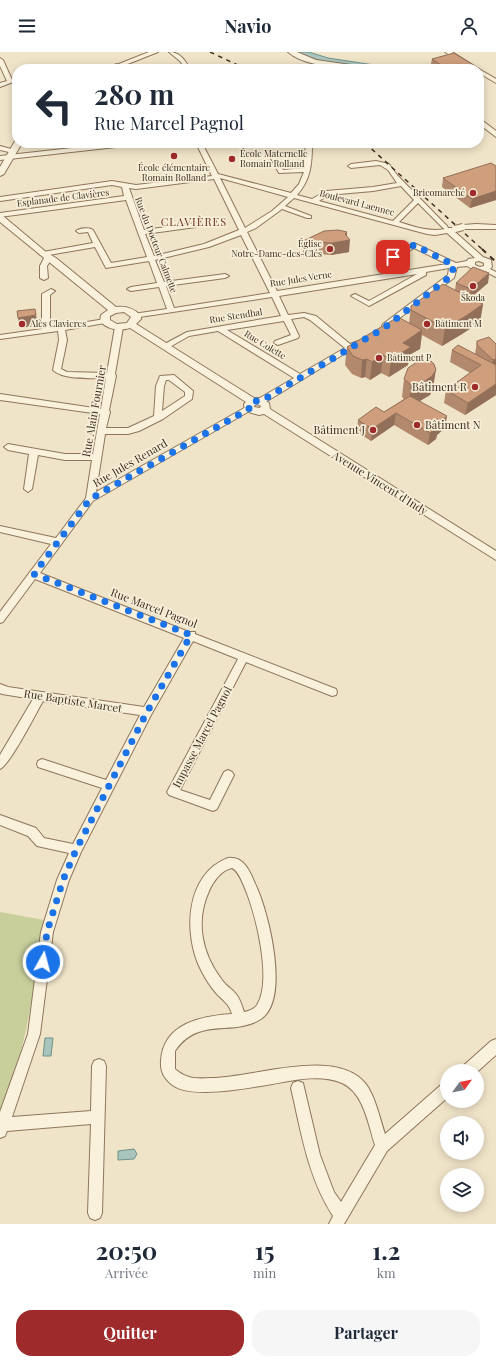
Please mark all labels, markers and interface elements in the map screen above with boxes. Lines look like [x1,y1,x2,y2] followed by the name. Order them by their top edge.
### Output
[225,14,271,38] text: Navio
[16,15,38,37] icon: menu
[458,15,480,37] icon: person
[94,75,174,112] text: 280 m
[28,80,80,132] icon: left
[94,111,244,135] text: Rue Marcel Pagnol
[240,147,308,169] place label: École Maternelle Romain Rolland
[169,151,179,161] marker: École élémentaire Romain Rolland
[227,154,237,164] marker: École Maternelle Romain Rolland
[138,161,211,183] place label: École élémentaire Romain Rolland
[16,185,110,209] street label: Esplanade de Clavières
[319,186,397,218] street label: Boulevard Laennec
[413,186,465,198] place label: Bricomarché
[468,188,478,198] marker: Bricomarché
[133,195,181,295] street label: Rue du Docteur Calmette
[161,214,227,229] district label: CLAVIÈRES
[231,237,322,259] place label: Église Notre-Dame-des-Clés
[376,240,410,274] pin
[325,244,335,254] marker: Église Notre-Dame-des-Clés
[382,246,404,268] icon: arrive
[269,267,333,289] street label: Rue Jules Verne
[468,281,478,291] marker: Škoda
[461,291,486,303] place label: Škoda
[209,305,264,325] street label: Rue Stendhal
[29,317,86,329] place label: Alès Clavieres
[435,317,482,329] place label: Bâtiment M
[17,319,27,329] marker: Alès Clavieres
[422,319,432,329] marker: Bâtiment M
[242,327,289,361] street label: Rue Colette
[387,351,431,363] place label: Bâtiment P
[374,353,384,363] marker: Bâtiment P
[78,364,109,458] street label: Rue Alain Fournier
[412,379,468,394] place label: Bâtiment R
[470,382,480,392] marker: Bâtiment R
[425,417,481,432] place label: Bâtiment N
[412,420,422,430] marker: Bâtiment N
[314,422,365,437] place label: Bâtiment J
[368,425,378,435] marker: Bâtiment J
[90,435,170,490] street label: Rue Jules Renard
[329,447,431,518] street label: Avenue Vincent d'Indy
[109,584,200,631] street label: Rue Marcel Pagnol
[168,683,235,790] street label: Impasse Marcel Pagnol
[23,685,123,716] street label: Rue Baptiste Marcet
[22,941,64,983] position arrow
[440,1064,484,1108] north arrow
[440,1064,484,1212] map controls
[440,1116,484,1160] button: sound
[440,1168,484,1212] button: layers
[96,1234,157,1266] text: 20:50
[255,1234,275,1266] text: 15
[372,1234,400,1266] text: 1.2
[105,1264,148,1281] text: Arrivée
[253,1264,276,1281] text: min
[377,1264,395,1281] text: km
[16,1310,244,1356] button: Quitter
[252,1310,480,1356] button: Partager

